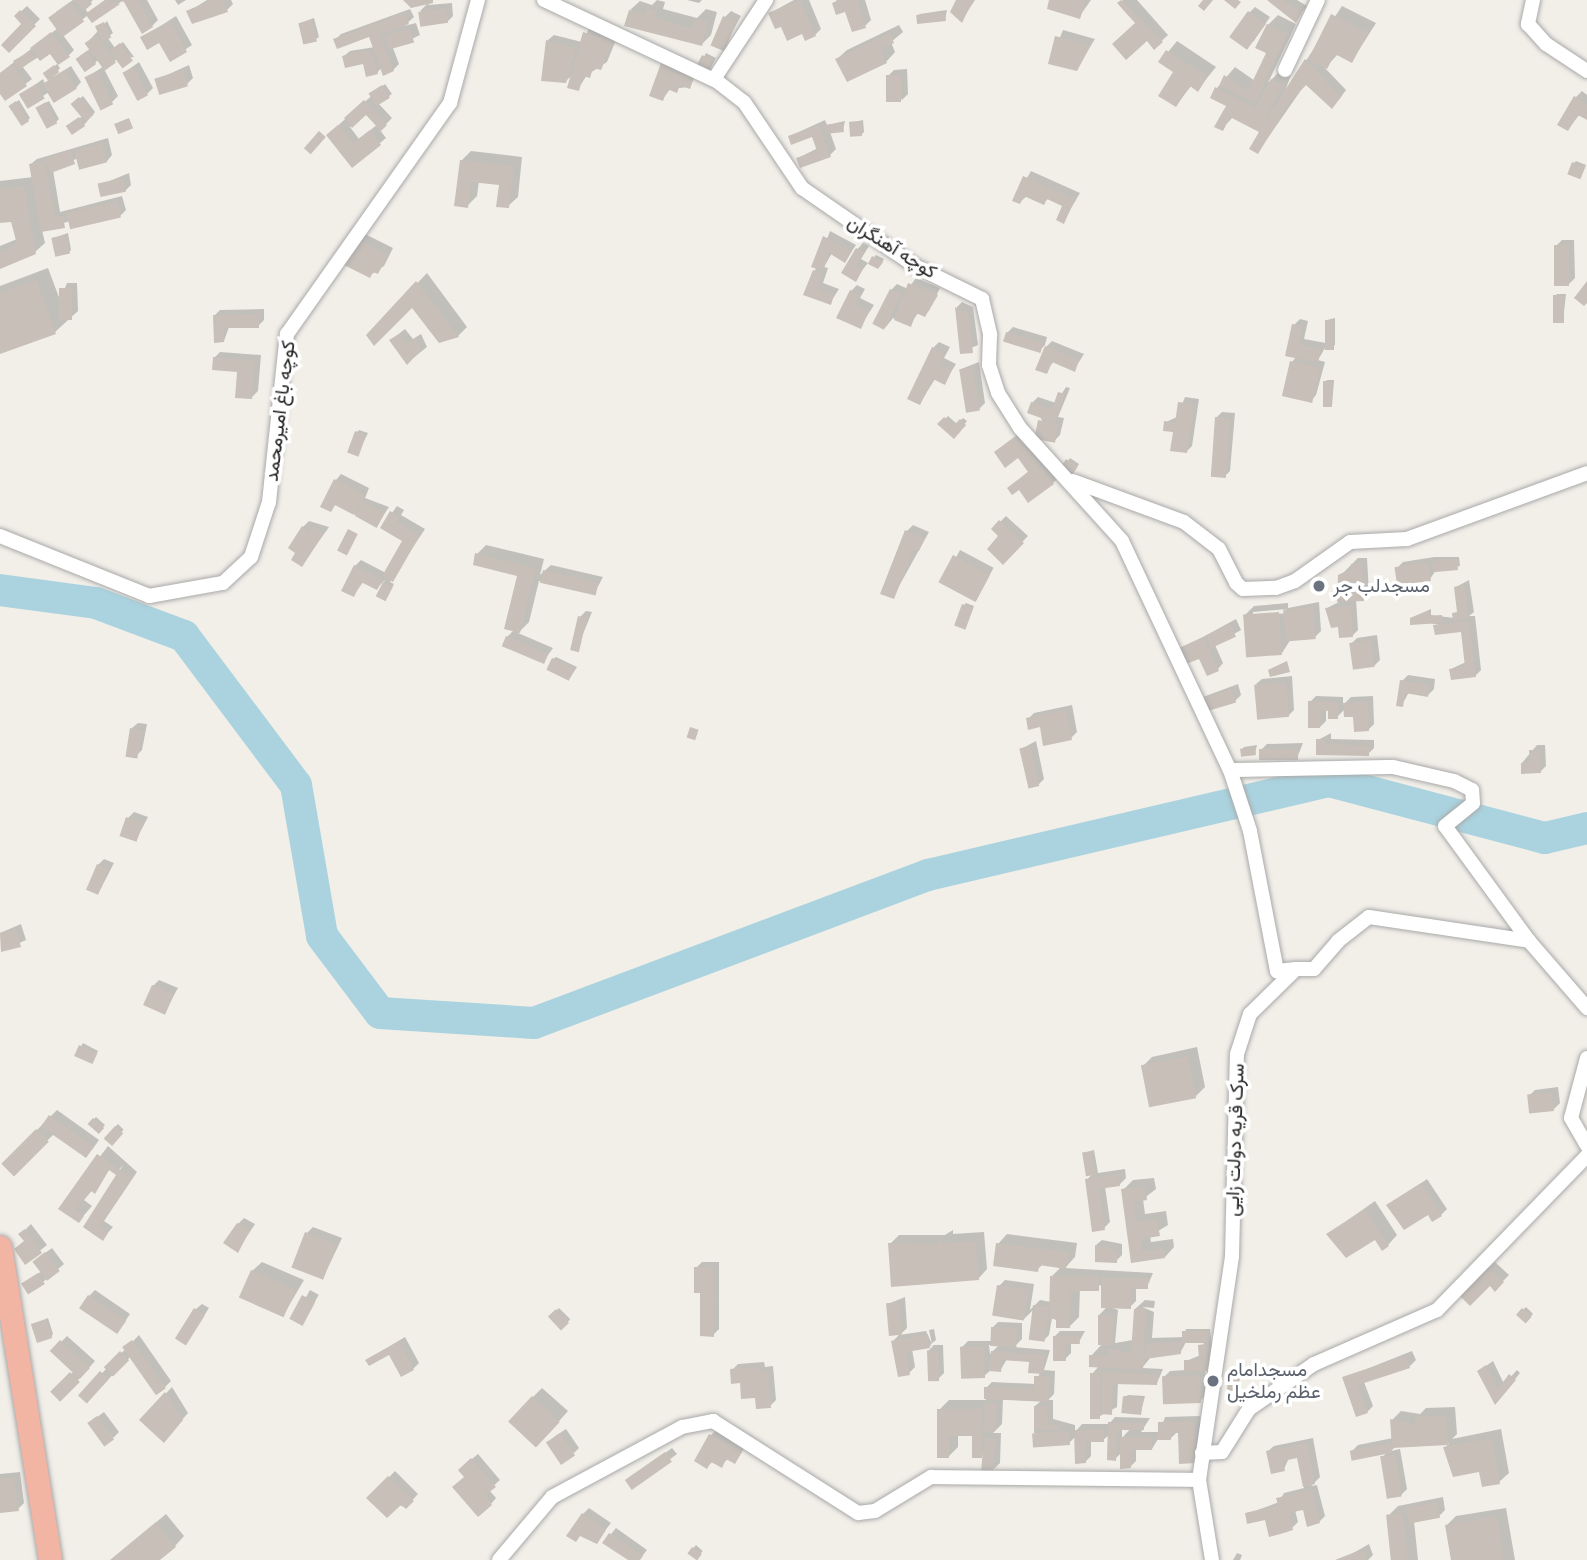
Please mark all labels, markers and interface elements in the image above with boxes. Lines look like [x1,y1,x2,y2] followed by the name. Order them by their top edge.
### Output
[843,211,941,283] street label: کوچه آهنگران
[260,339,300,483] street label: کوچه باغ امیرمحمد
[1333,575,1430,597] place label: مسجدلب جر
[1311,578,1327,594] marker: مسجدلب جر
[1221,1063,1249,1217] street label: سرک قریه دولت زایی
[1227,1359,1321,1403] place label: مسجدامام عظم رملخیل
[1205,1373,1221,1389] marker: مسجدامام عظم رملخیل

